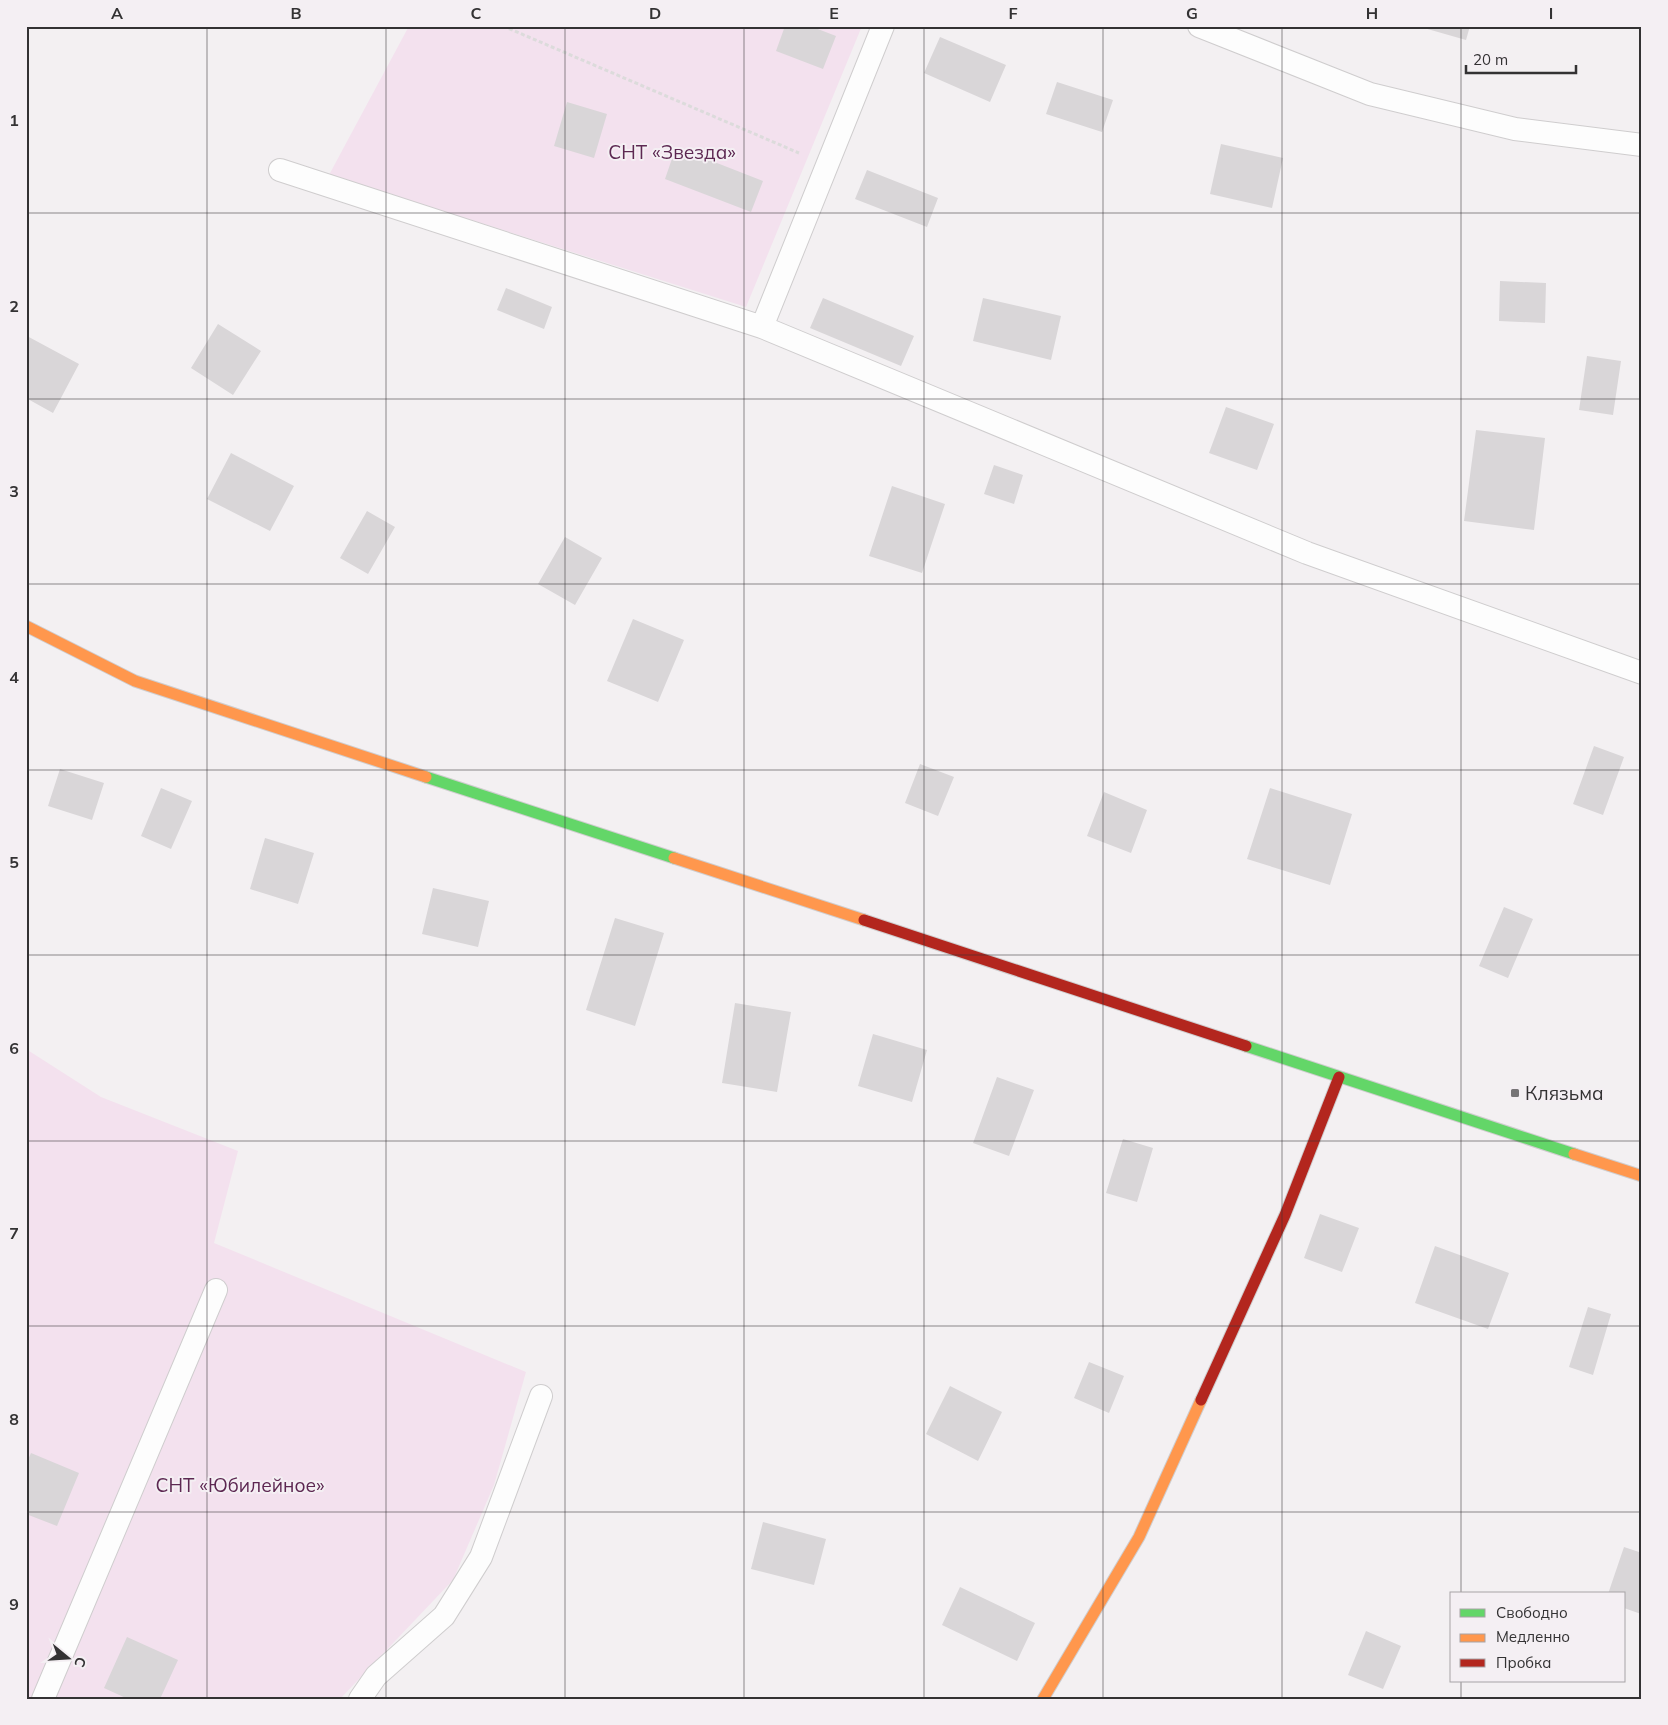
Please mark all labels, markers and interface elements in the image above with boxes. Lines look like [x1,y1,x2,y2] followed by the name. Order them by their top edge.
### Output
[111,3,123,23] text: A
[290,3,302,23] text: B
[471,3,482,23] text: C
[649,3,661,23] text: D
[829,3,839,23] text: E
[1008,3,1018,23] text: F
[1186,3,1198,23] text: G
[1366,3,1378,23] text: H
[1549,3,1553,23] text: I
[1466,42,1576,74] scale bar
[1473,50,1508,69] text: 20 m
[9,110,19,130] text: 1
[608,140,736,164] park label: СНТ «Звезда»
[9,296,19,316] text: 2
[9,481,19,501] text: 3
[9,667,19,687] text: 4
[9,852,19,872] text: 5
[9,1038,19,1058] text: 6
[1525,1081,1604,1105] place label: Клязьма
[1509,1087,1521,1099] marker: Клязьма
[9,1223,19,1243] text: 7
[9,1409,19,1429] text: 8
[156,1473,324,1497] park label: СНТ «Юбилейное»
[1450,1592,1626,1682] legend
[9,1594,19,1614] text: 9
[1496,1603,1568,1622] text: Свободно
[1496,1627,1570,1646] text: Медленно
[42,1632,92,1682] north arrow
[1496,1653,1551,1672] text: Пробка
[70,1655,90,1669] text: С

